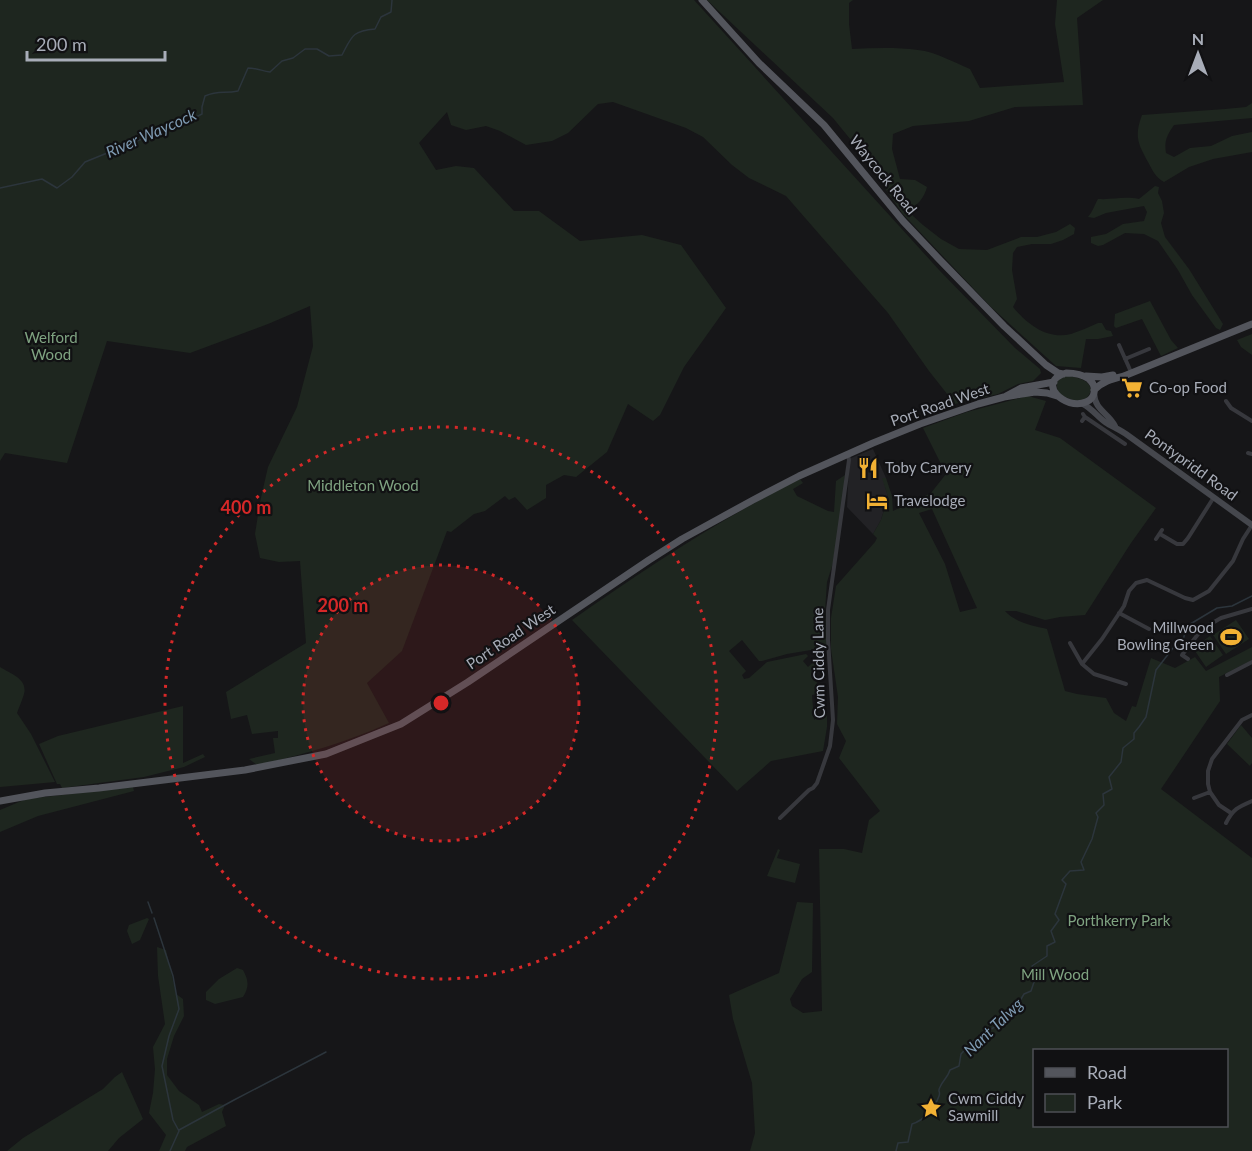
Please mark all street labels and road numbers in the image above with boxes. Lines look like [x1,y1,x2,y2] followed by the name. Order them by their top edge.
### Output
[846,131,921,218] street label: Waycock Road
[888,379,992,429] street label: Port Road West
[1142,425,1241,504] street label: Pontypridd Road
[463,600,559,672] street label: Port Road West
[808,607,828,719] street label: Cwm Ciddy Lane

